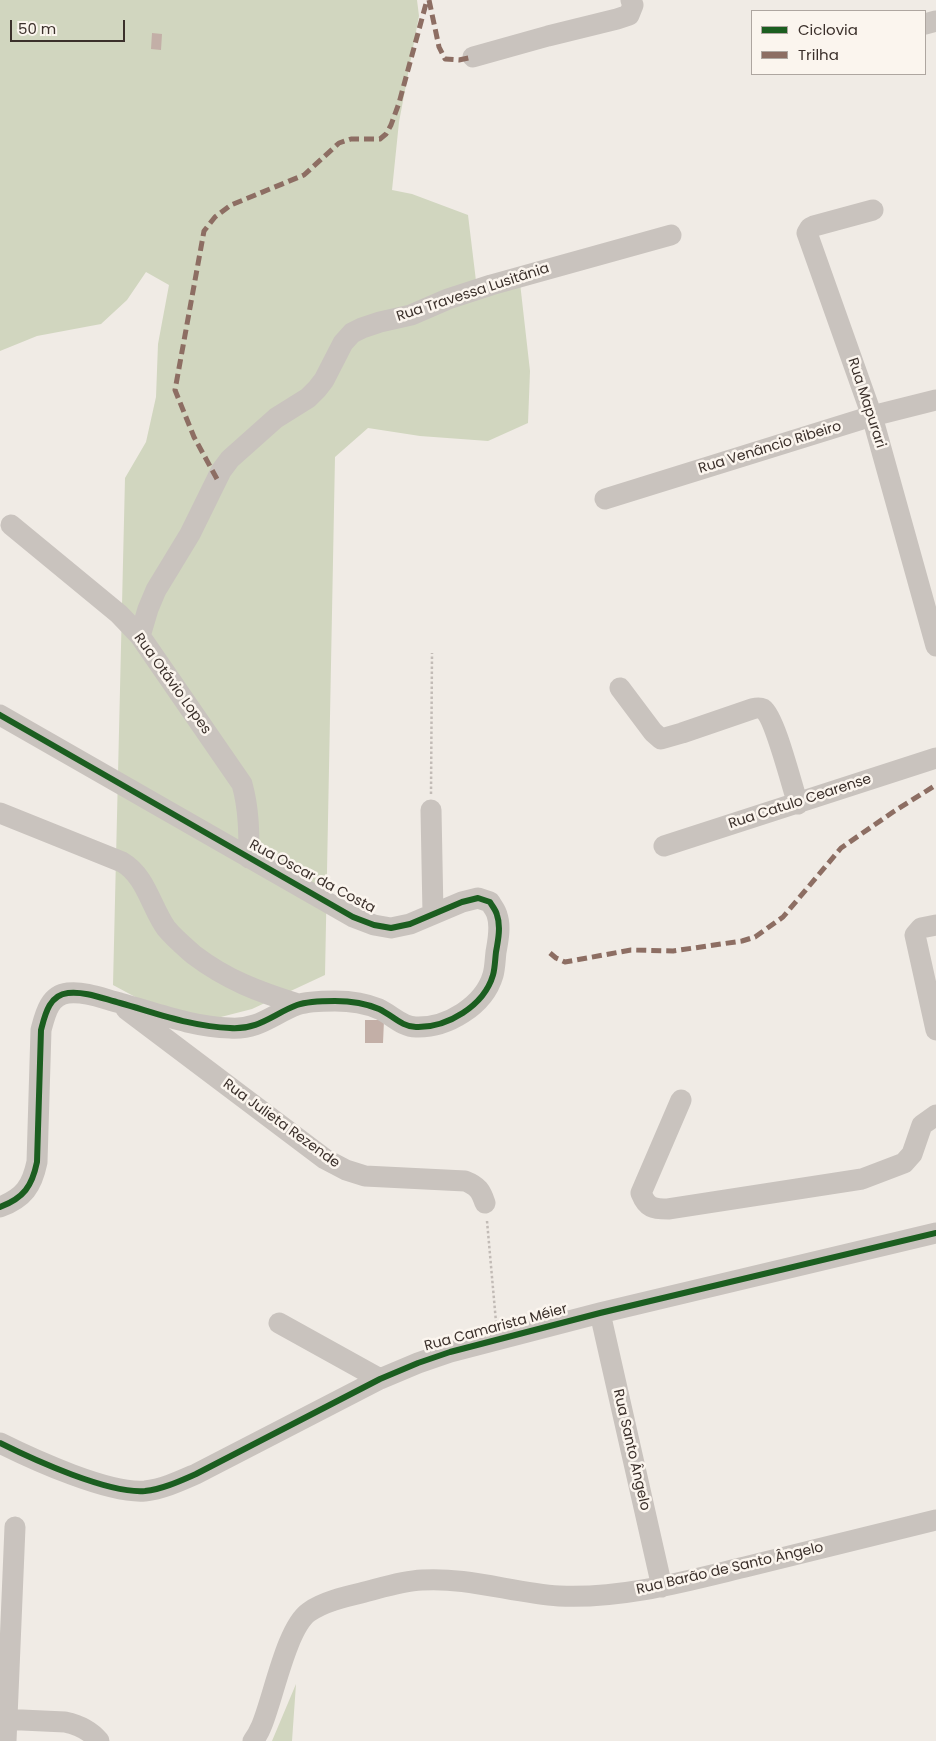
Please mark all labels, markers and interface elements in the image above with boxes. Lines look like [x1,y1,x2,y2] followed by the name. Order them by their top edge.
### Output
[12,10,128,42] scale bar
[751,10,926,75] legend
[18,18,56,39] text: 50 m
[798,19,858,40] text: Ciclovia
[798,44,839,65] text: Trilha
[395,260,551,326] street label: Rua Travessa Lusitânia
[843,356,889,450] street label: Rua Mapurari
[697,418,843,478] street label: Rua Venâncio Ribeiro
[130,630,214,738] street label: Rua Otávio Lopes
[727,771,873,833] street label: Rua Catulo Cearense
[246,837,378,917] street label: Rua Oscar da Costa
[219,1076,343,1172] street label: Rua Julieta Rezende
[423,1301,569,1355] street label: Rua Camarista Méier
[609,1388,653,1512] street label: Rua Santo Ângelo
[635,1539,825,1599] street label: Rua Barão de Santo Ângelo

